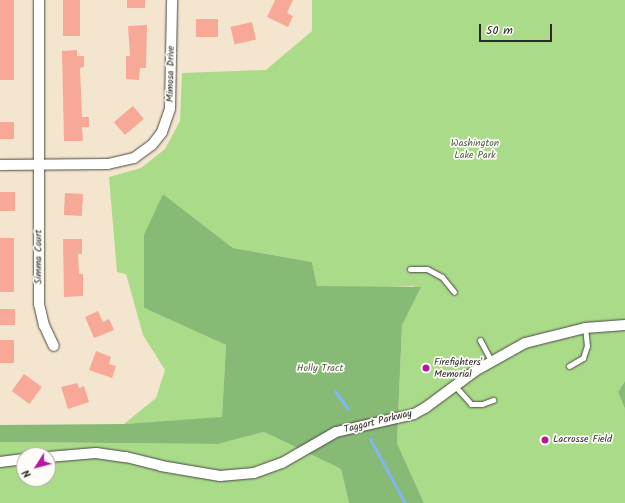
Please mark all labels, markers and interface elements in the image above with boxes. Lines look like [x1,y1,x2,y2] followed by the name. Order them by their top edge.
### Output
[481,16,554,42] scale bar
[486,21,513,40] text: 50 m
[165,46,177,102] street label: Mimosa Drive
[451,137,499,160] park label: Washington Lake Park
[33,230,45,284] street label: Simma Court
[434,356,482,380] place label: Firefighters' Memorial
[297,363,343,375] park label: Holly Tract
[421,363,431,373] marker: Firefighters' Memorial
[343,408,413,436] street label: Taggart Parkway
[553,434,612,446] place label: Lacrosse Field
[540,435,550,445] marker: Lacrosse Field
[16,447,56,487] north arrow
[18,465,36,482] text: N

